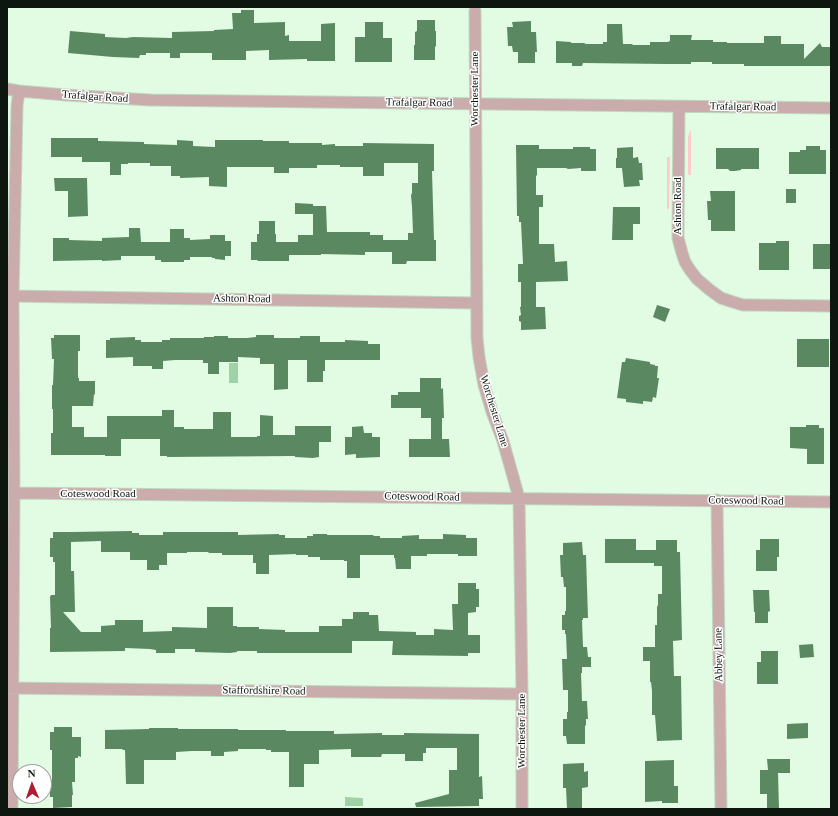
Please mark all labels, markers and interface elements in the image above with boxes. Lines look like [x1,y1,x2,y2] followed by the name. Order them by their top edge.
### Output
[468,52,482,126] street label: Worchester Lane
[61,88,129,106] street label: Trafalgar Road
[386,96,452,110] street label: Trafalgar Road
[710,100,776,114] street label: Trafalgar Road
[671,177,685,235] street label: Ashton Road
[213,292,271,306] street label: Ashton Road
[477,373,511,449] street label: Worchester Lane
[60,487,136,501] street label: Coteswood Road
[384,490,460,504] street label: Coteswood Road
[708,494,784,508] street label: Coteswood Road
[712,628,726,682] street label: Abbey Lane
[222,684,306,698] street label: Staffordshire Road
[515,694,529,768] street label: Worchester Lane
[12,764,52,804] north arrow
[27,767,36,779] text: N

